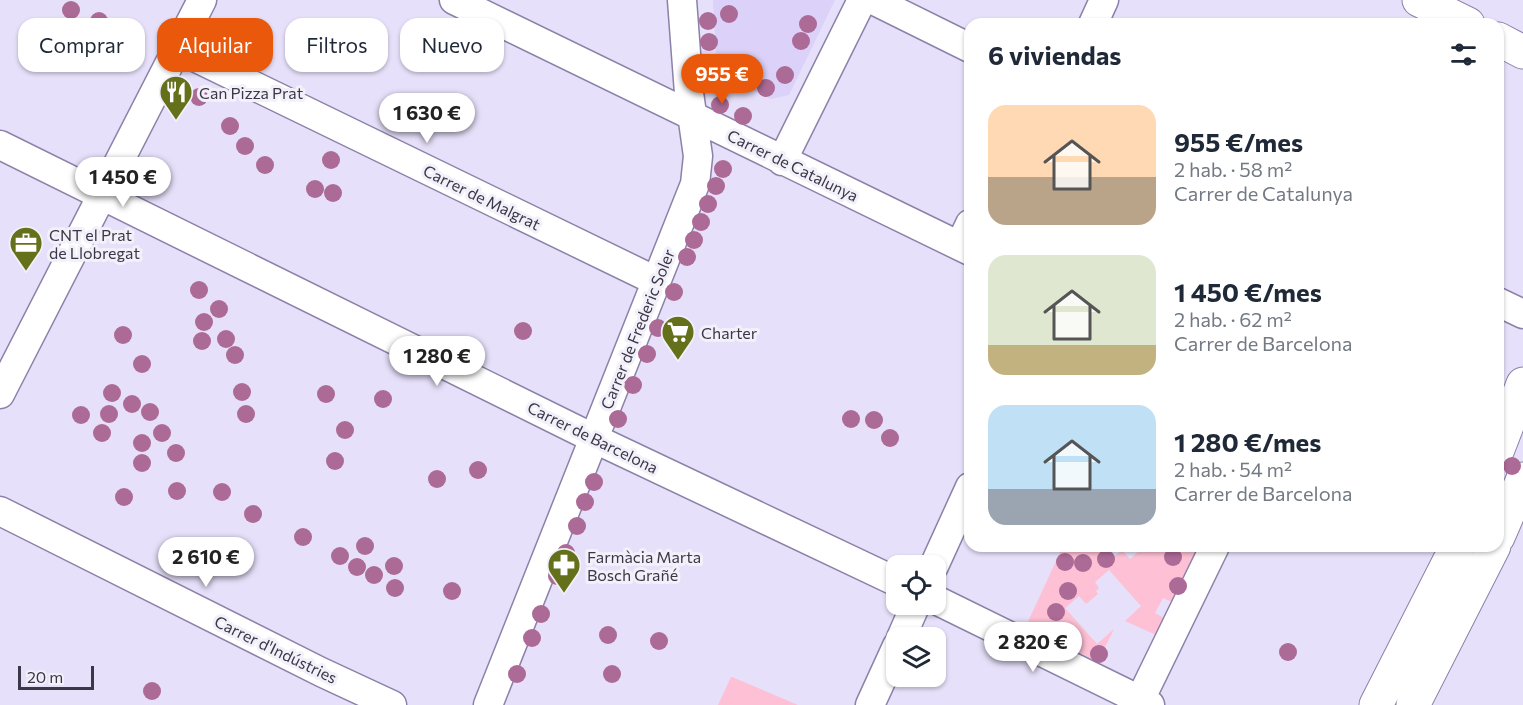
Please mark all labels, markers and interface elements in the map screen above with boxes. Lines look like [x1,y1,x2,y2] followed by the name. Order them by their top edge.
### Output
[18,18,145,72] chip: Comprar
[157,18,273,72] chip: Alquilar
[285,18,388,72] chip: Filtros
[400,18,504,72] chip: Nuevo
[1447,38,1480,71] icon: filters
[988,39,1121,70] text: 6 viviendas
[680,54,764,105] pin: 955 €
[695,61,749,85] text: 955 €
[158,74,194,121] restaurant icon: Can Pizza Prat
[199,83,304,102] place label: Can Pizza Prat
[372,93,482,144] pin: 1 630 €
[393,100,461,124] text: 1 630 €
[724,125,862,205] street label: Carrer de Catalunya
[1174,126,1303,157] text: 955 €/mes
[1036,129,1108,201] icon: home
[68,157,178,208] pin: 1 450 €
[1174,157,1292,181] text: 2 hab. · 58 m²
[420,160,544,234] street label: Carrer de Malgrat
[89,164,157,188] text: 1 450 €
[1174,181,1353,205] text: Carrer de Catalunya
[8,225,44,272] office icon: CNT el Prat de Llobregat
[49,225,140,262] place label: CNT el Prat de Llobregat
[596,246,678,412] street label: Carrer de Frederic Soler
[1174,276,1322,307] text: 1 450 €/mes
[1036,279,1108,351] icon: home
[1174,307,1292,331] text: 2 hab. · 62 m²
[660,314,696,361] supermarket icon: Charter
[701,323,758,342] place label: Charter
[1174,331,1353,355] text: Carrer de Barcelona
[382,336,492,387] pin: 1 280 €
[403,343,471,367] text: 1 280 €
[525,397,661,477] street label: Carrer de Barcelona
[1174,426,1321,457] text: 1 280 €/mes
[1036,429,1108,501] icon: home
[1174,457,1292,481] text: 2 hab. · 54 m²
[1174,481,1353,505] text: Carrer de Barcelona
[151,537,261,588] pin: 2 610 €
[172,544,240,568] text: 2 610 €
[546,547,582,594] pharmacy icon: Farmàcia Marta Bosch Grañé
[587,547,701,584] place label: Farmàcia Marta Bosch Grañé
[886,555,946,687] map controls
[886,555,946,615] button: locate
[212,611,340,687] street label: Carrer d'Indústries
[978,622,1088,673] pin: 2 820 €
[886,627,946,687] button: layers
[998,629,1068,653] text: 2 820 €
[18,663,94,690] scale bar
[27,667,63,686] text: 20 m

